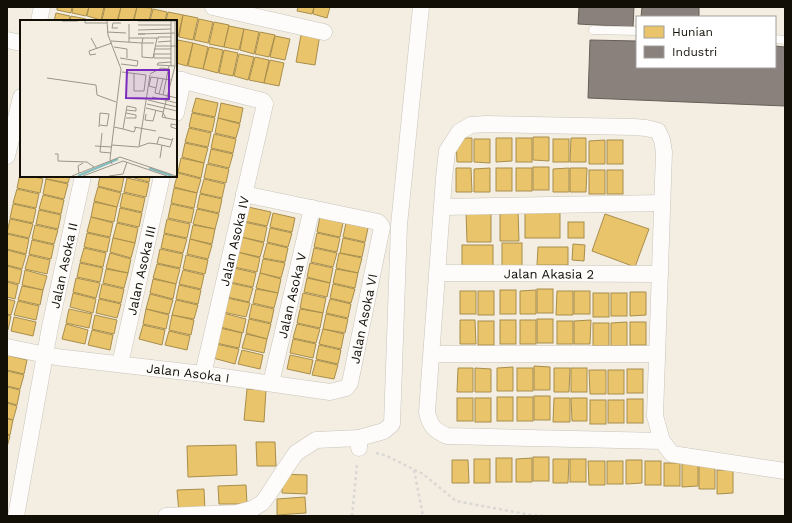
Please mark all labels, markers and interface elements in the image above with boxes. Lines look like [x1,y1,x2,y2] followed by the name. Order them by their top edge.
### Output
[636,16,776,68] legend
[20,20,177,177] inset map
[672,25,713,39] text: Hunian
[672,45,717,59] text: Industri
[217,194,252,288] street label: Jalan Asoka IV
[47,221,81,310] street label: Jalan Asoka II
[124,224,159,317] street label: Jalan Asoka III
[275,251,309,340] street label: Jalan Asoka V
[504,266,594,282] street label: Jalan Akasia 2
[347,272,380,365] street label: Jalan Asoka VI
[146,361,231,386] street label: Jalan Asoka I

